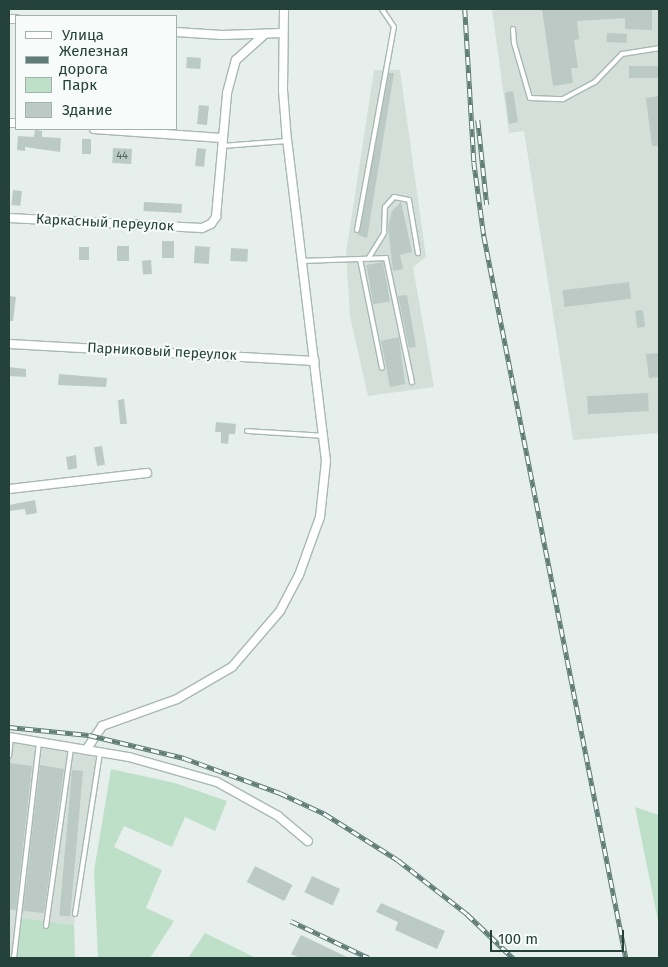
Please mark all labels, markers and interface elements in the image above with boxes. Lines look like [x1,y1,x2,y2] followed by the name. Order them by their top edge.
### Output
[15,15,178,130] legend
[62,26,104,44] text: Улица
[59,42,128,78] text: Железная дорога
[62,76,97,94] text: Парк
[62,101,112,119] text: Здание
[116,149,128,163] house number: 44
[36,211,174,235] street label: Каркасный переулок
[87,340,237,364] street label: Парниковый переулок
[493,920,627,952] scale bar
[498,930,538,948] text: 100 m

